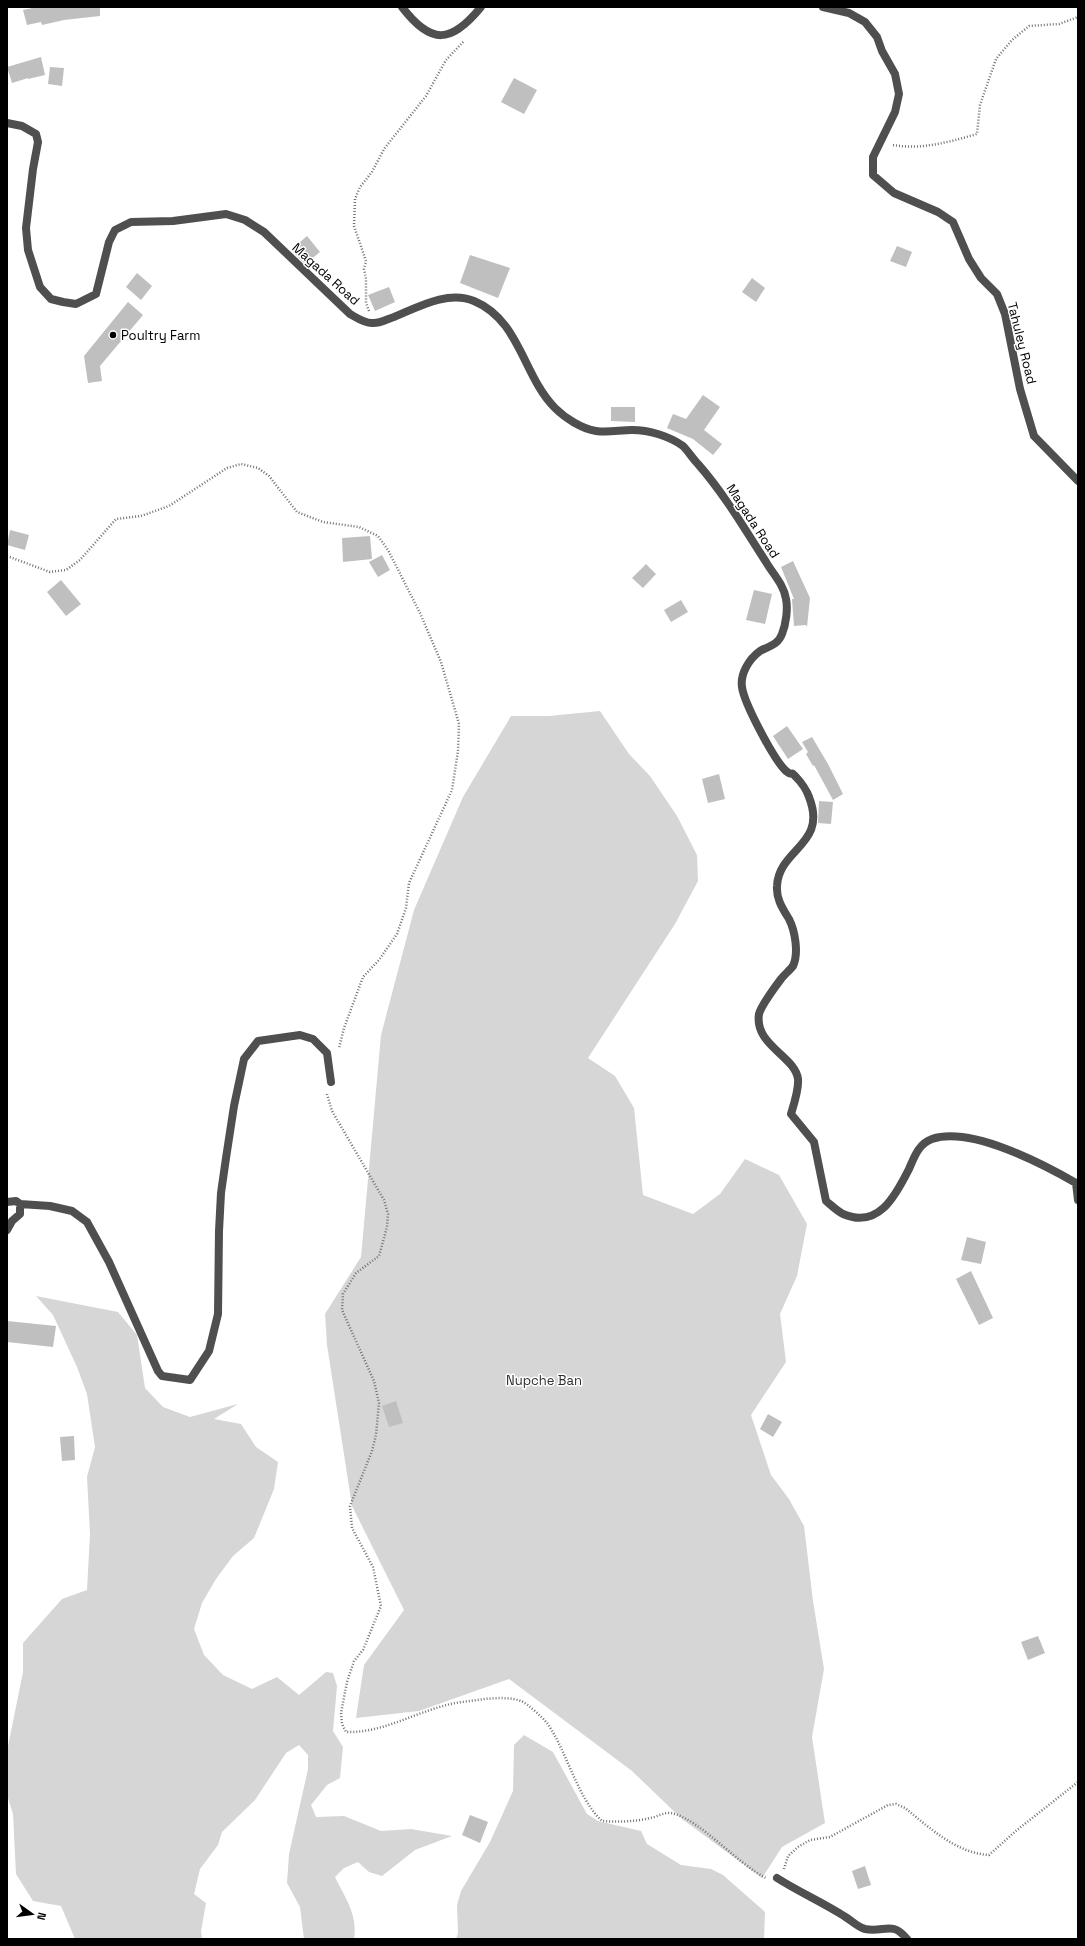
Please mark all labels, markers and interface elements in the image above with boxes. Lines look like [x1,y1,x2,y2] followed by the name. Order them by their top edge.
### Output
[289,239,363,309] street label: Magada Road
[1004,300,1040,386] street label: Tahuley Road
[121,327,200,344] place label: Poultry Farm
[108,330,118,340] marker: Poultry Farm
[723,481,783,561] street label: Magada Road
[506,1372,582,1389] park label: Nupche Ban
[12,1894,52,1934] north arrow
[34,1911,49,1922] text: N

